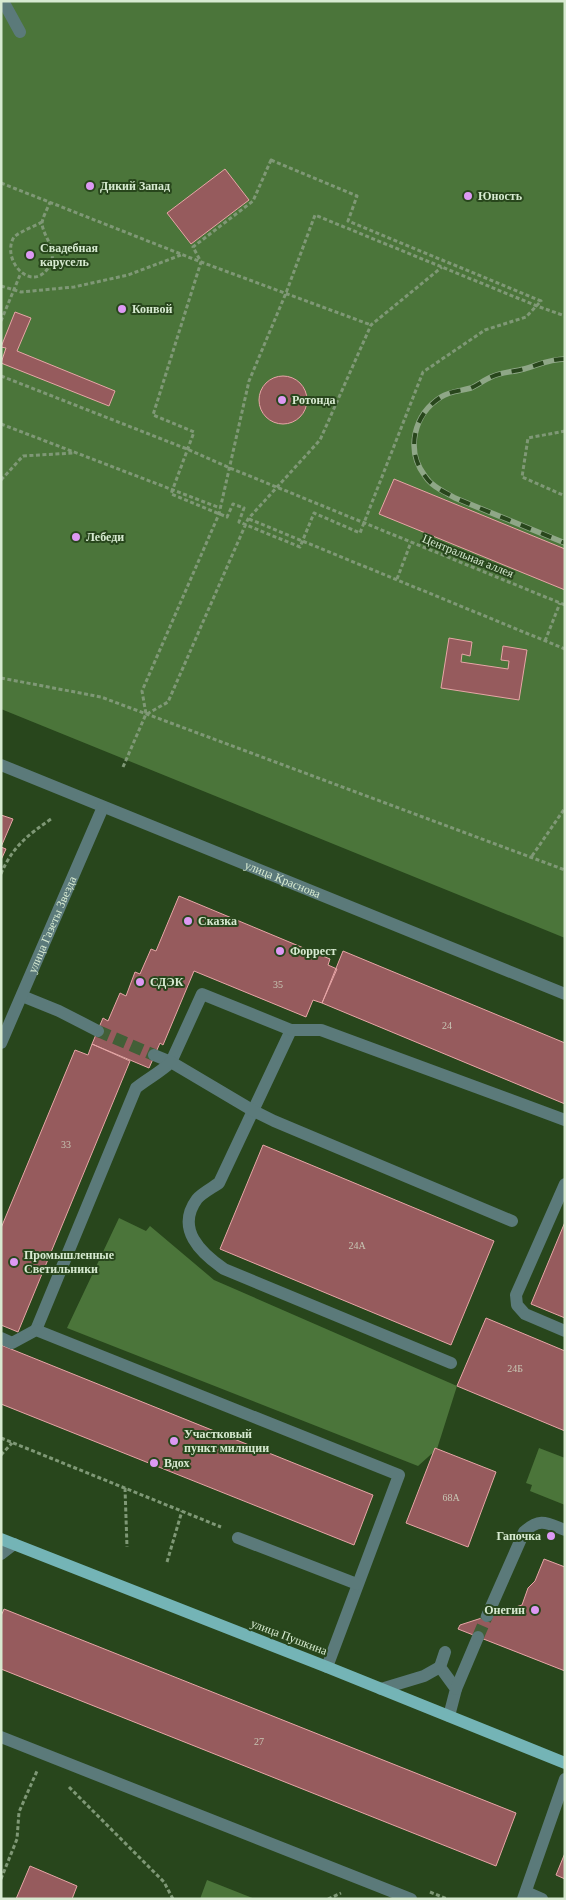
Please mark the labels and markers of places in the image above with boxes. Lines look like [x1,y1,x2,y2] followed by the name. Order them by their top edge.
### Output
[100,179,170,193] place label: Дикий Запад
[84,180,96,192] marker: Дикий Запад
[478,189,523,203] place label: Юность
[462,190,474,202] marker: Юность
[40,241,98,269] place label: Свадебная карусель
[24,249,36,261] marker: Свадебная карусель
[132,302,172,316] place label: Конвой
[116,303,128,315] marker: Конвой
[292,393,336,407] place label: Ротонда
[276,394,288,406] marker: Ротонда
[86,530,124,544] place label: Лебеди
[70,531,82,543] marker: Лебеди
[198,914,237,928] place label: Сказка
[182,915,194,927] marker: Сказка
[290,944,336,958] place label: Форрест
[274,945,286,957] marker: Форрест
[150,975,184,989] place label: СДЭК
[134,976,146,988] marker: СДЭК
[24,1248,115,1276] place label: Промышленные Светильники
[8,1256,20,1268] marker: Промышленные Светильники
[184,1427,269,1455] place label: Участковый пункт милиции
[168,1435,180,1447] marker: Участковый пункт милиции
[164,1456,189,1470] place label: Вдох
[148,1457,160,1469] marker: Вдох
[496,1529,541,1543] place label: Гапочка
[545,1530,557,1542] marker: Гапочка
[484,1603,525,1617] place label: Онегин
[529,1604,541,1616] marker: Онегин

